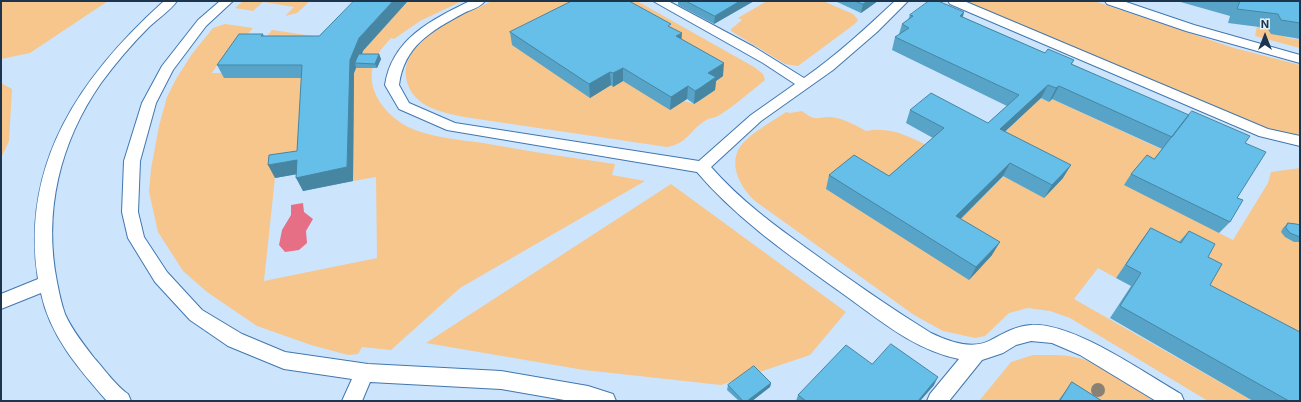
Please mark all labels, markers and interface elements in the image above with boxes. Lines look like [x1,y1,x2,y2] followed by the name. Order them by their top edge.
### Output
[1245,16,1285,56] north arrow
[1261,17,1269,31] text: N

